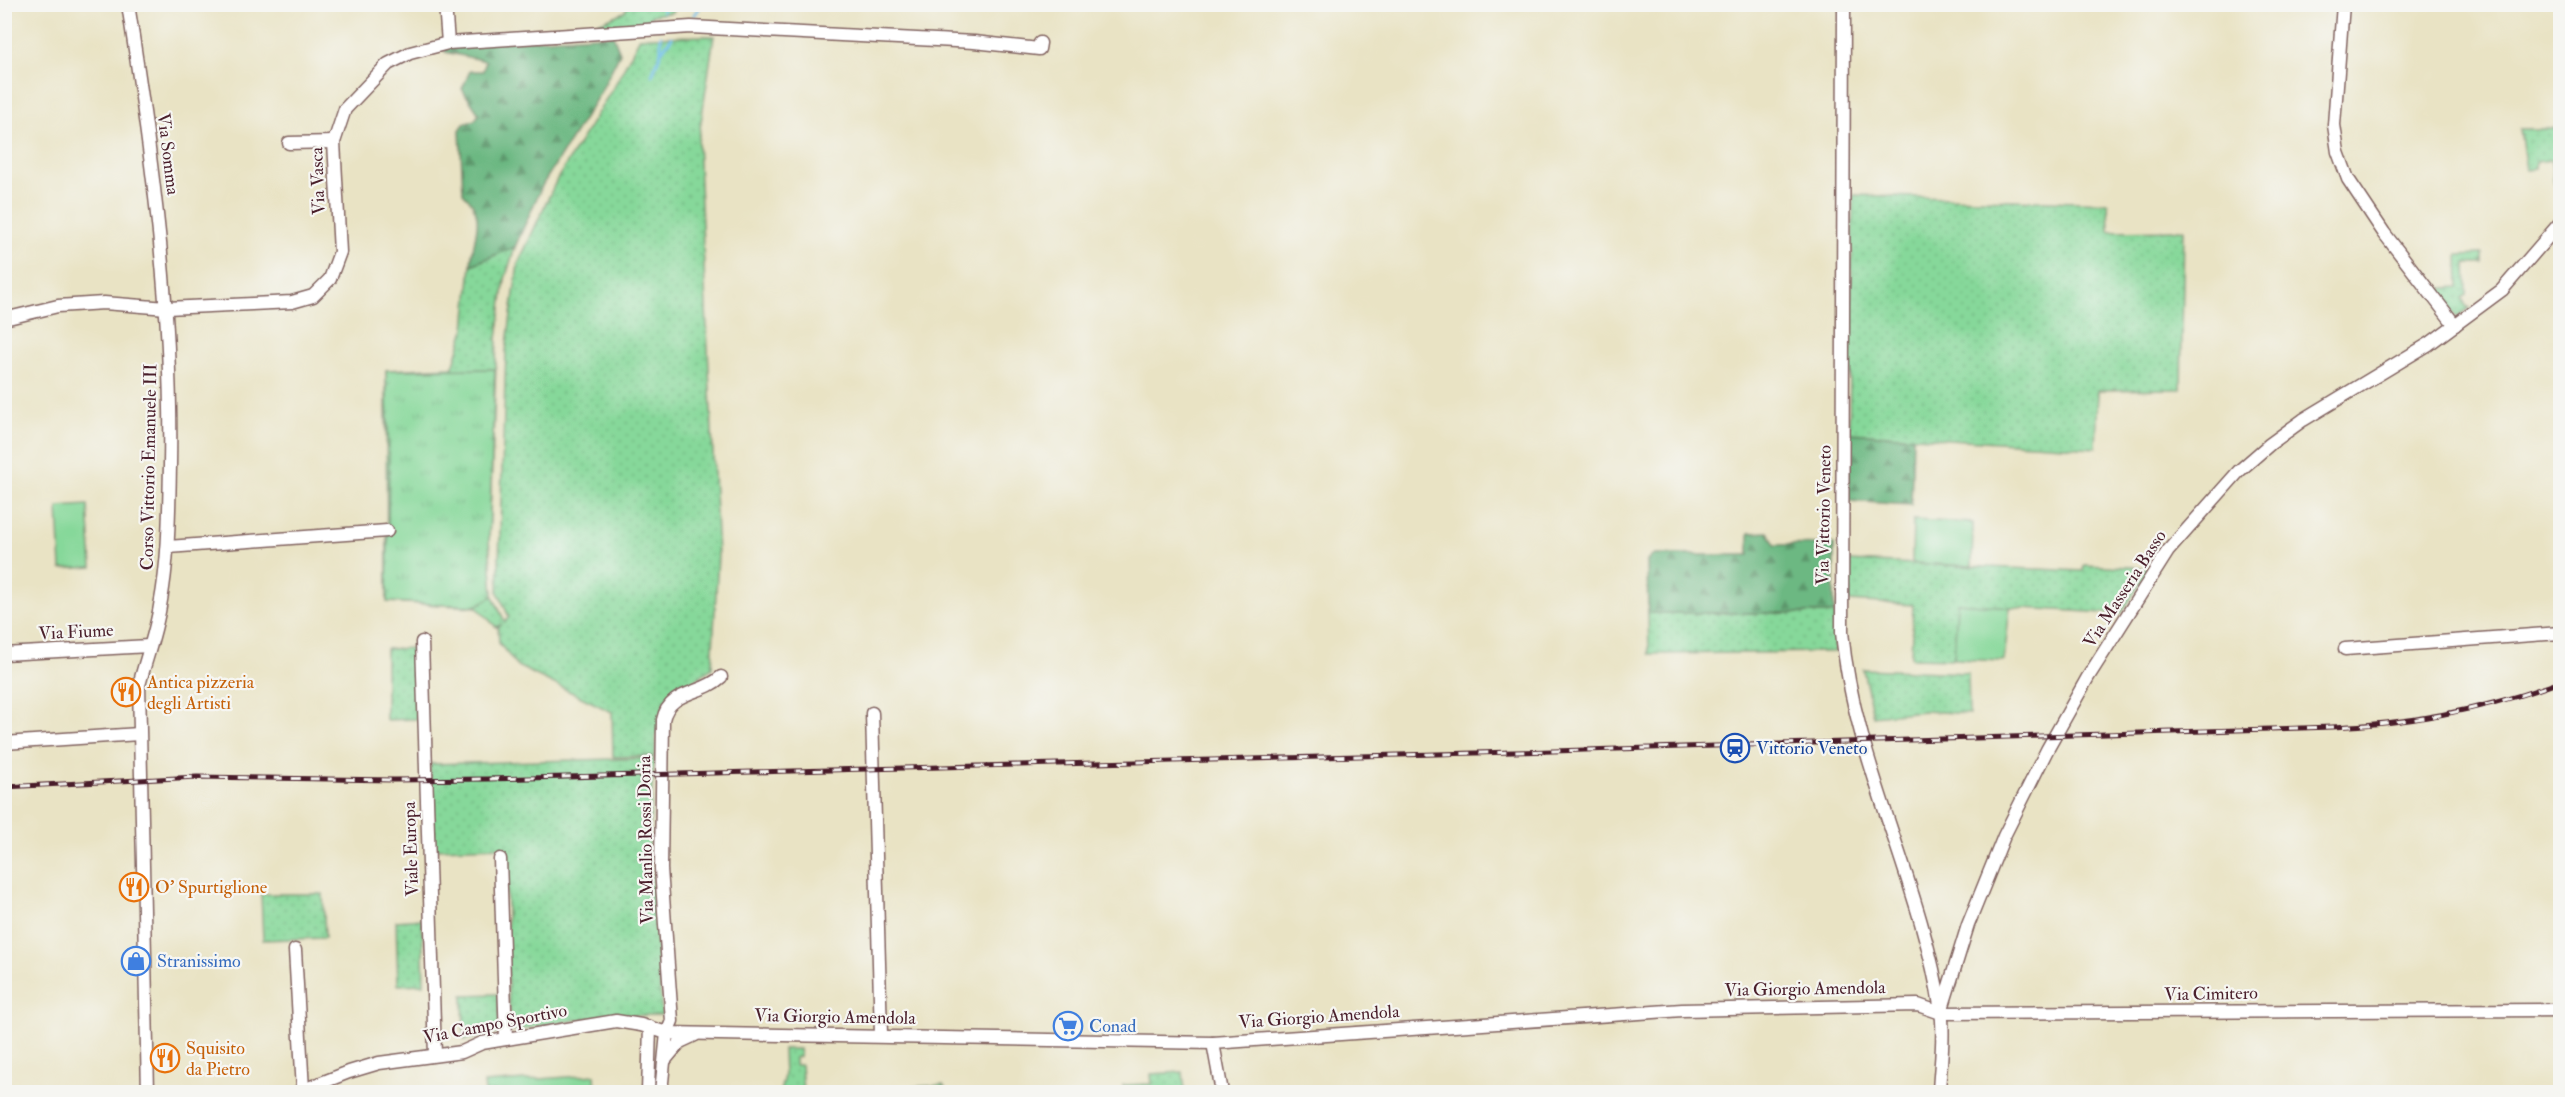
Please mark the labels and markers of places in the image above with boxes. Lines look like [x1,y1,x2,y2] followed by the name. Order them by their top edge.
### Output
[146,671,255,715] place label: Antica pizzeria degli Artisti
[110,676,142,708] restaurant icon: Antica pizzeria degli Artisti
[1719,732,1751,764] station icon: Vittorio Veneto
[1756,737,1868,760] place label: Vittorio Veneto
[118,871,150,903] restaurant icon: O' Spurtiglione
[155,876,268,899] place label: O' Spurtiglione
[120,945,152,977] shop icon: Stranissimo
[157,950,241,973] place label: Stranissimo
[1052,1010,1084,1042] supermarket icon: Conad
[1089,1015,1137,1038] place label: Conad
[186,1037,250,1081] place label: Squisito da Pietro
[149,1042,181,1074] restaurant icon: Squisito da Pietro

